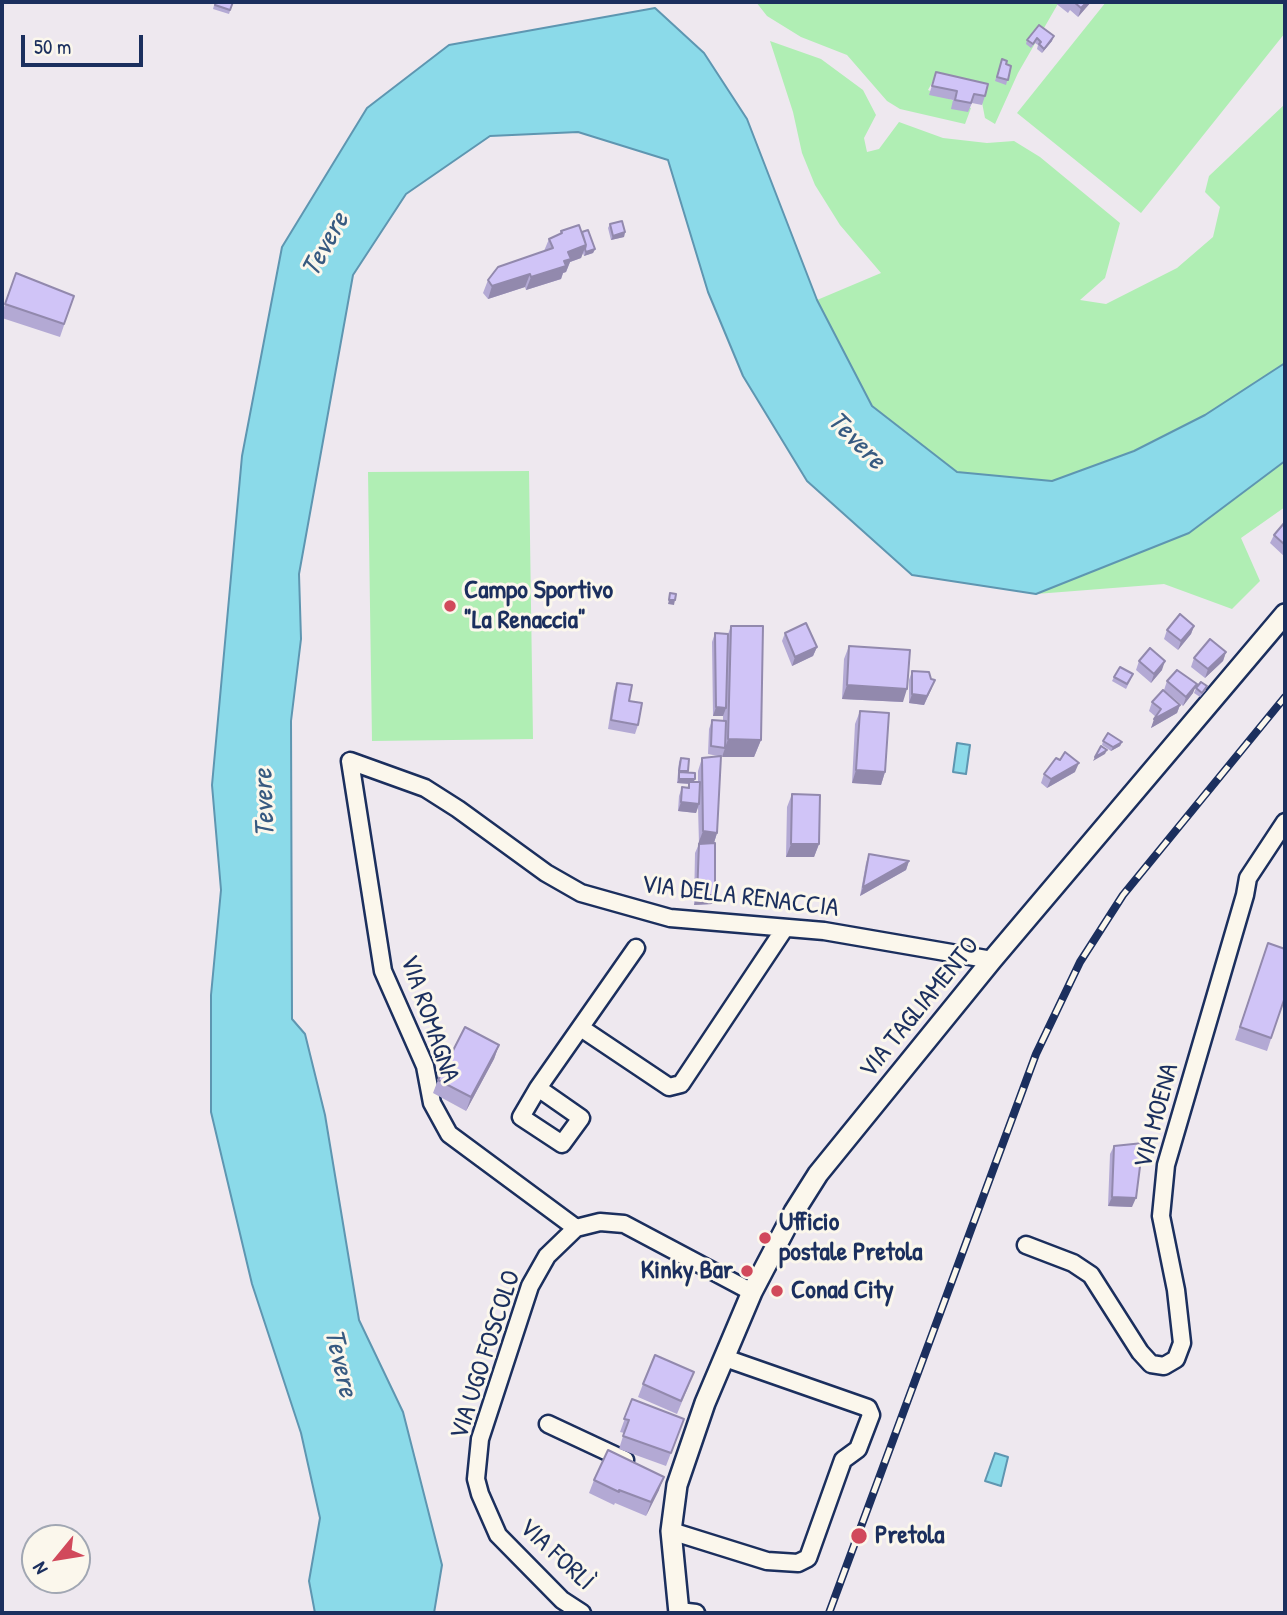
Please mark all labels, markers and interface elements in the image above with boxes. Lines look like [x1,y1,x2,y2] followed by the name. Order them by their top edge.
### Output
[24,21,147,65] scale bar
[34,32,71,61] text: 50 m
[295,207,357,283] water label: Tevere
[820,405,892,477] water label: Tevere
[464,575,613,636] place label: Campo Sportivo "La Renaccia"
[442,598,458,614] marker: Campo Sportivo "La Renaccia"
[247,768,283,838] water label: Tevere
[640,869,840,925] street label: VIA DELLA RENACCIA
[854,931,986,1085] street label: VIA TAGLIAMENTO
[393,951,465,1087] street label: VIA ROMAGNA
[1128,1060,1186,1172] street label: VIA MOENA
[779,1207,922,1268] place label: Ufficio postale Pretola
[757,1230,773,1246] marker: Ufficio postale Pretola
[641,1255,733,1287] place label: Kinky Bar
[739,1263,755,1279] marker: Kinky Bar
[444,1267,528,1443] street label: VIA UGO FOSCOLO
[791,1275,894,1307] place label: Conad City
[769,1283,785,1299] marker: Conad City
[316,1326,364,1400] water label: Tevere
[512,1512,600,1598] street label: VIA FORLÌ
[875,1520,944,1552] place label: Pretola
[21,1524,91,1594] north arrow
[849,1526,869,1546] marker: Pretola
[26,1558,53,1579] text: N

